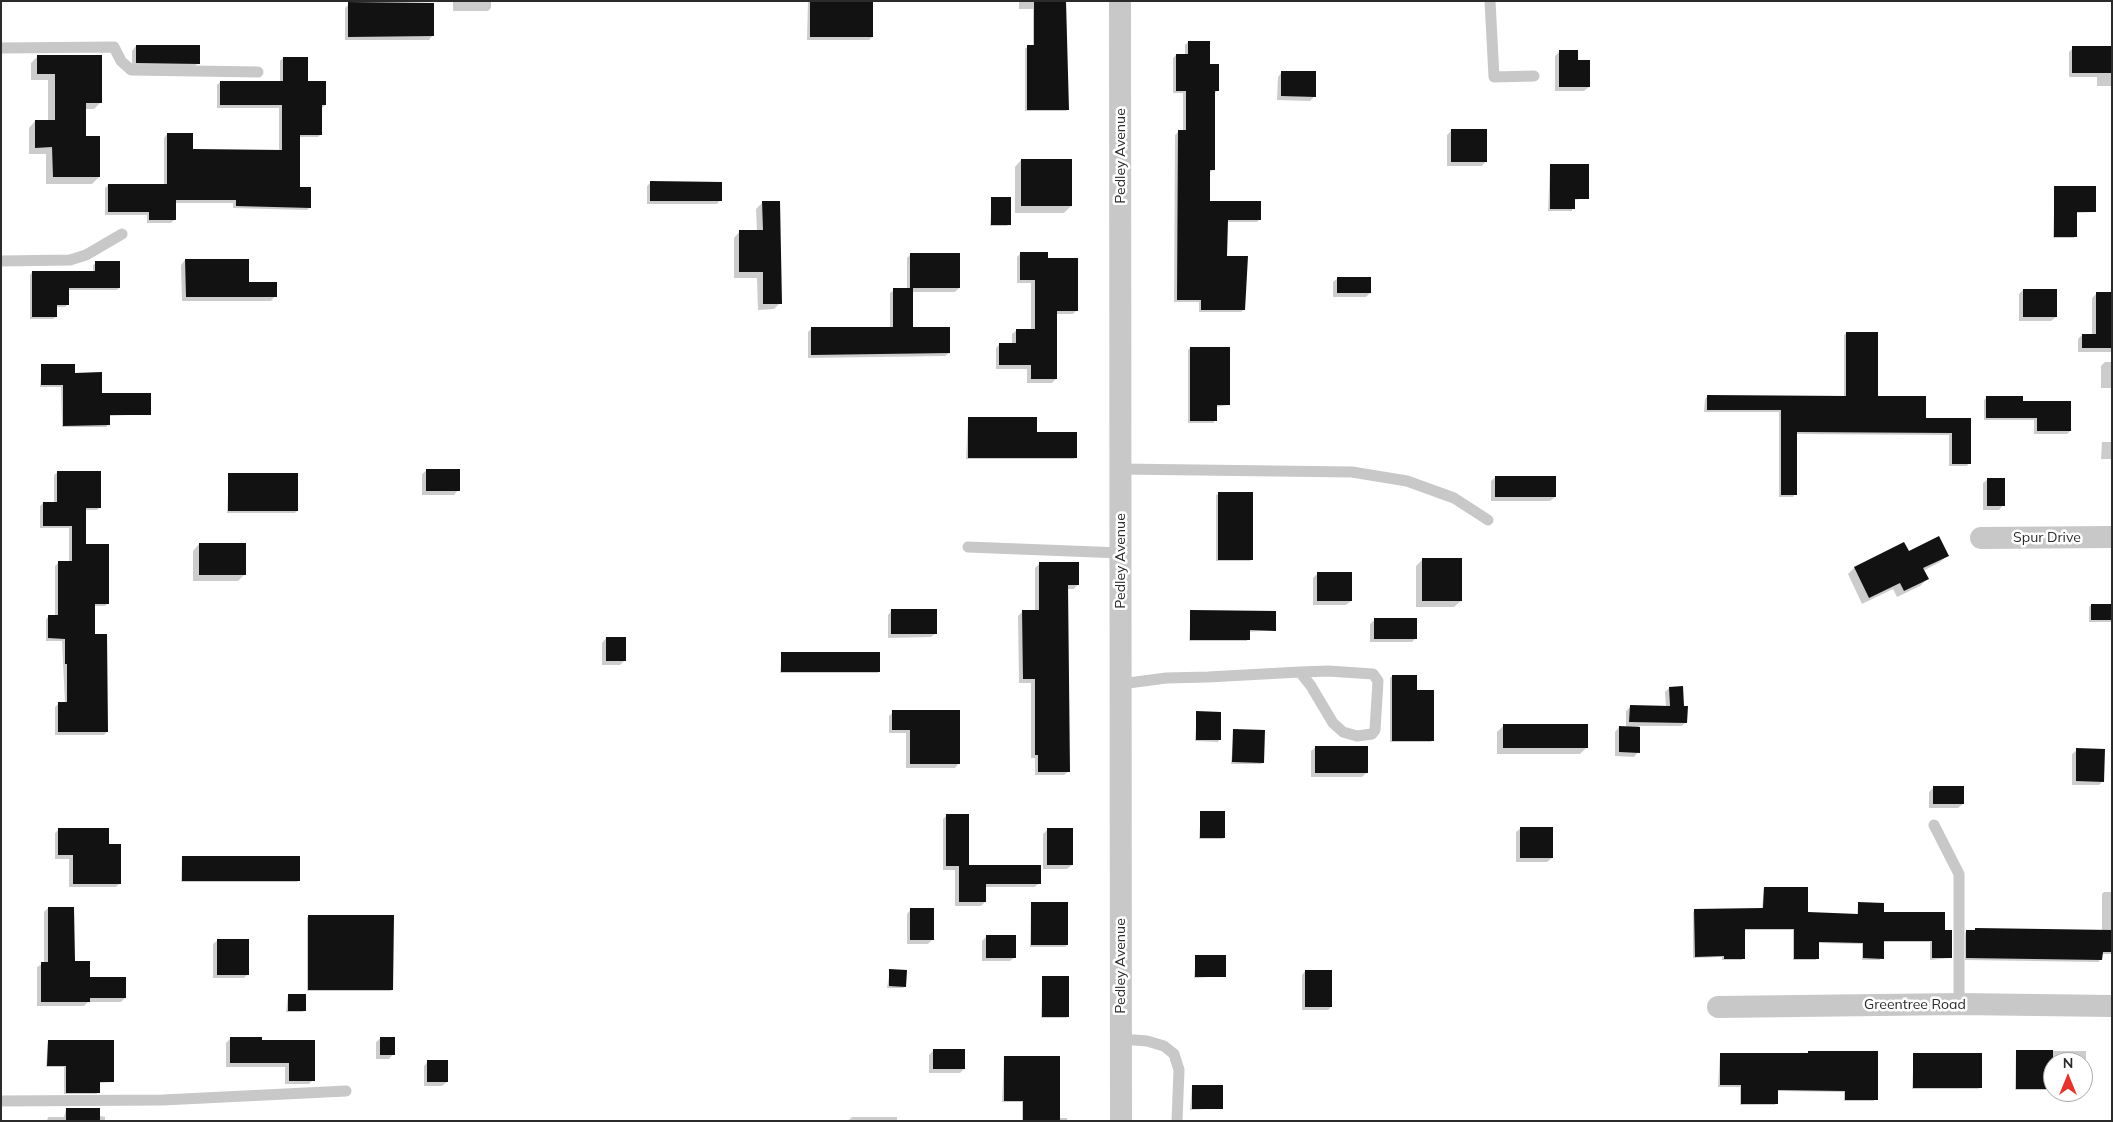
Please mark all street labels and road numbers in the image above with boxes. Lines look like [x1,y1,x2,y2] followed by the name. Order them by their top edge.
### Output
[1113,108,1129,204] street label: Pedley Avenue
[1113,513,1129,609] street label: Pedley Avenue
[2013,530,2081,546] street label: Spur Drive
[1113,918,1129,1014] street label: Pedley Avenue
[1864,997,1966,1013] street label: Greentree Road

